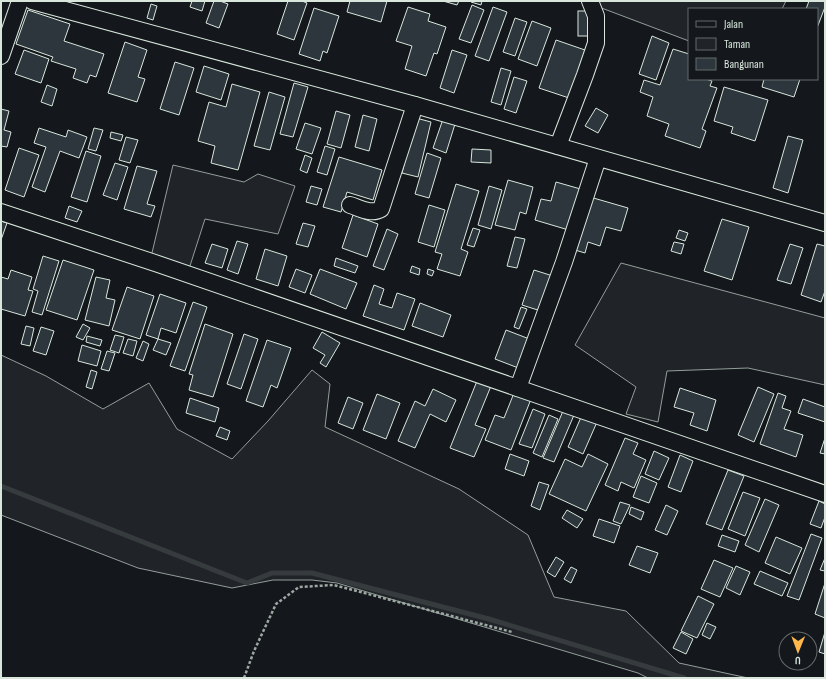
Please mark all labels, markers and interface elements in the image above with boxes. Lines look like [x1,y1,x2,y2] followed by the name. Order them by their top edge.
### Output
[688,8,818,80] legend
[723,17,743,32] text: Jalan
[724,37,750,52] text: Taman
[724,57,764,72] text: Bangunan
[778,631,818,671] north arrow
[795,654,801,667] text: U

